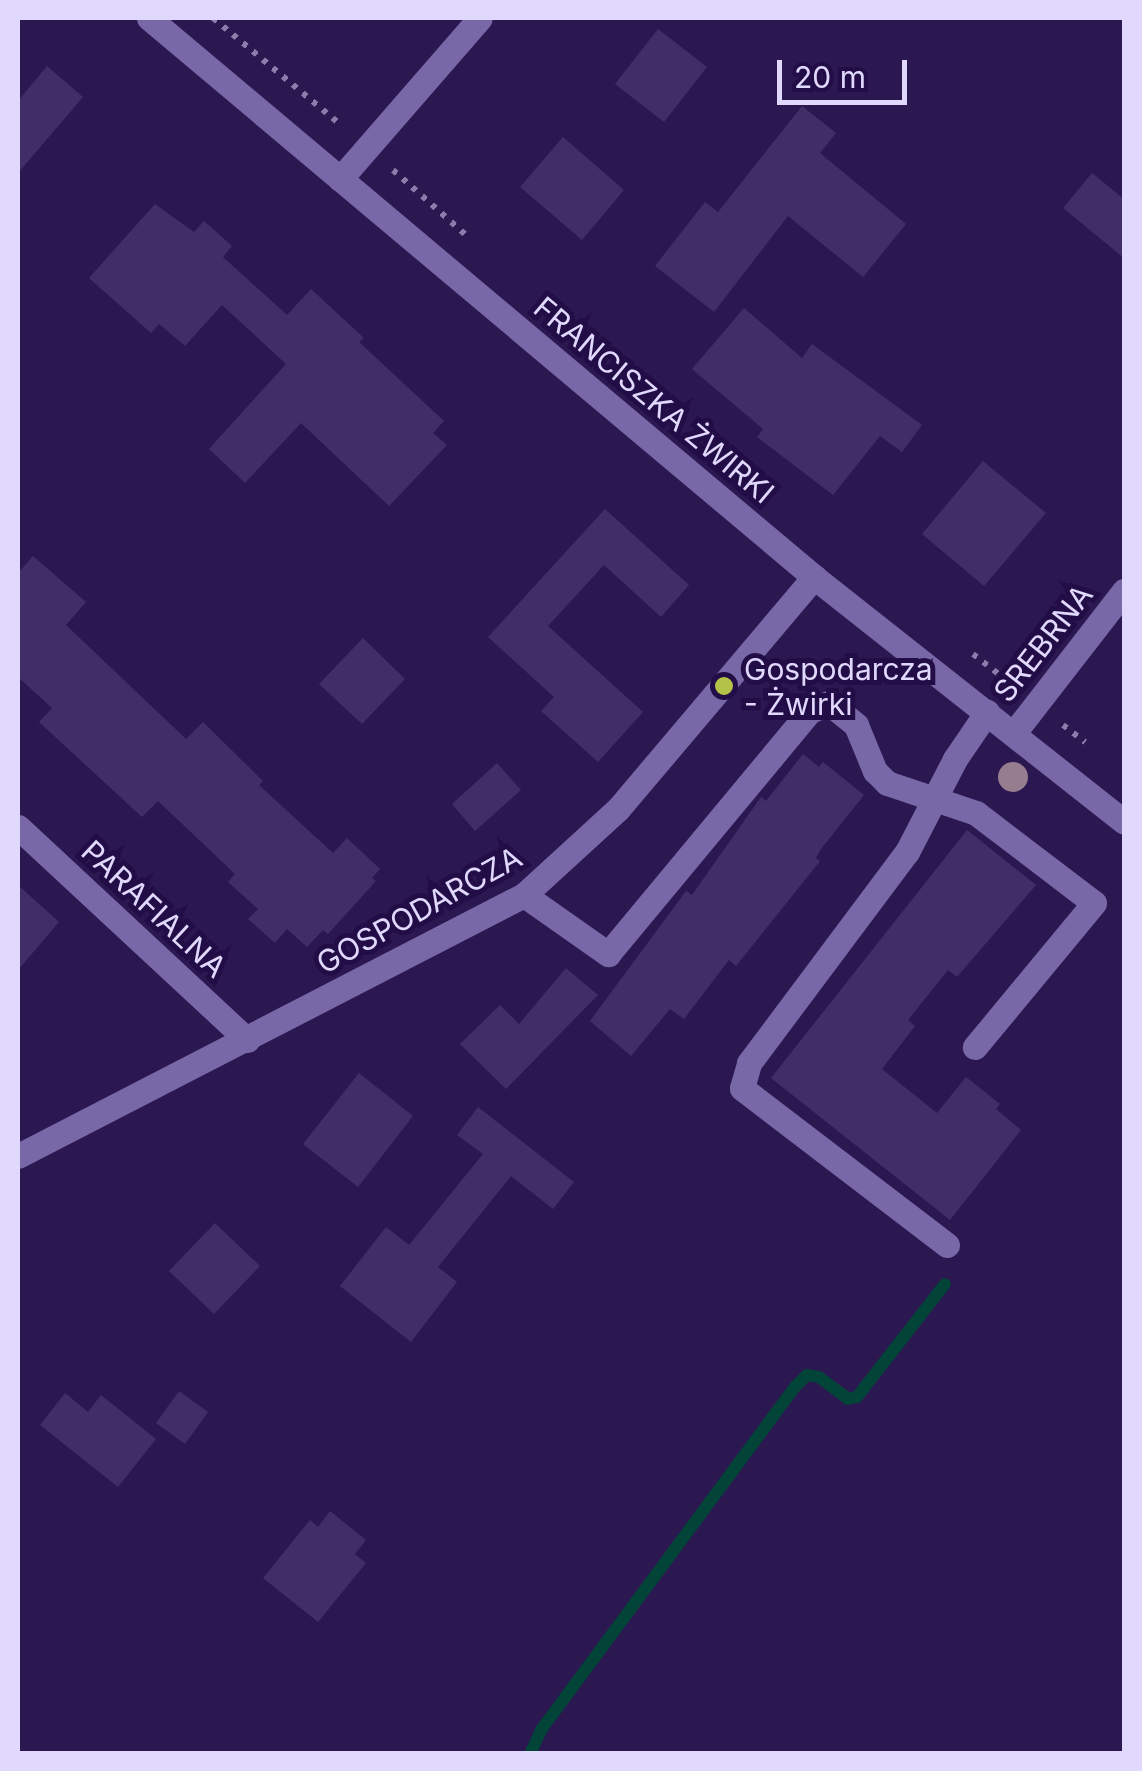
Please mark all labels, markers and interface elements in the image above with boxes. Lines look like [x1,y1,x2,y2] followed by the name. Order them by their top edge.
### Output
[782,40,912,102] scale bar
[794,59,866,95] text: 20 m
[527,289,781,511] street label: FRANCISZKA ŻWIRKI
[986,577,1100,709] street label: SREBRNA
[744,651,933,722] place label: Gospodarcza - Żwirki
[713,675,735,697] marker: Gospodarcza - Żwirki
[74,833,234,985] street label: PARAFIALNA
[310,839,528,981] street label: GOSPODARCZA

